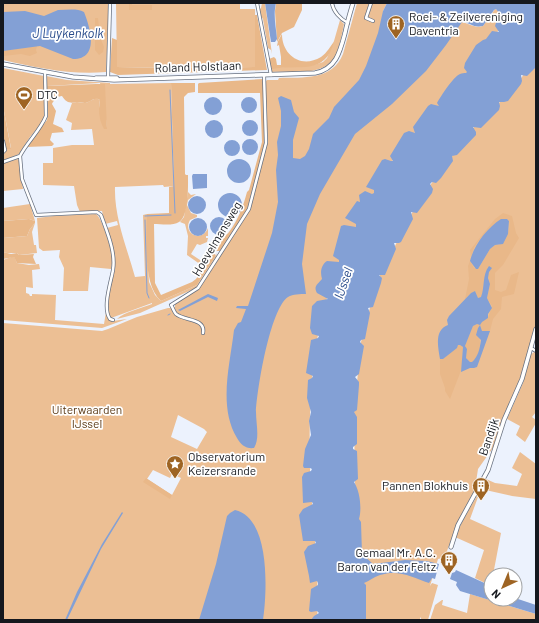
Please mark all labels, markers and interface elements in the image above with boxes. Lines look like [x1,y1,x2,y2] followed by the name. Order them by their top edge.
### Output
[409,9,523,37] place label: Roei- & Zeilvereniging Daventria
[386,14,406,39] building icon: Roei- & Zeilvereniging Daventria
[32,25,104,41] water label: J Luykenkolk
[154,57,242,75] street label: Roland Holstlaan
[14,85,34,110] sports icon: DTC
[37,87,58,101] place label: DTC
[188,199,244,278] street label: Hoevelmansweg
[330,265,356,301] water label: IJssel
[52,402,122,430] park label: Uiterwaarden IJssel
[475,416,501,457] street label: Bandijk
[188,449,265,477] place label: Observatorium Keizersrande
[165,454,185,479] place icon: Observatorium Keizersrande
[471,476,491,501] building icon: Pannen Blokhuis
[382,478,468,492] place label: Pannen Blokhuis
[337,545,436,573] place label: Gemaal Mr. A.C. Baron van der Feltz
[439,550,459,575] building icon: Gemaal Mr. A.C. Baron van der Feltz
[483,567,523,607] north arrow
[489,587,503,602] text: N

